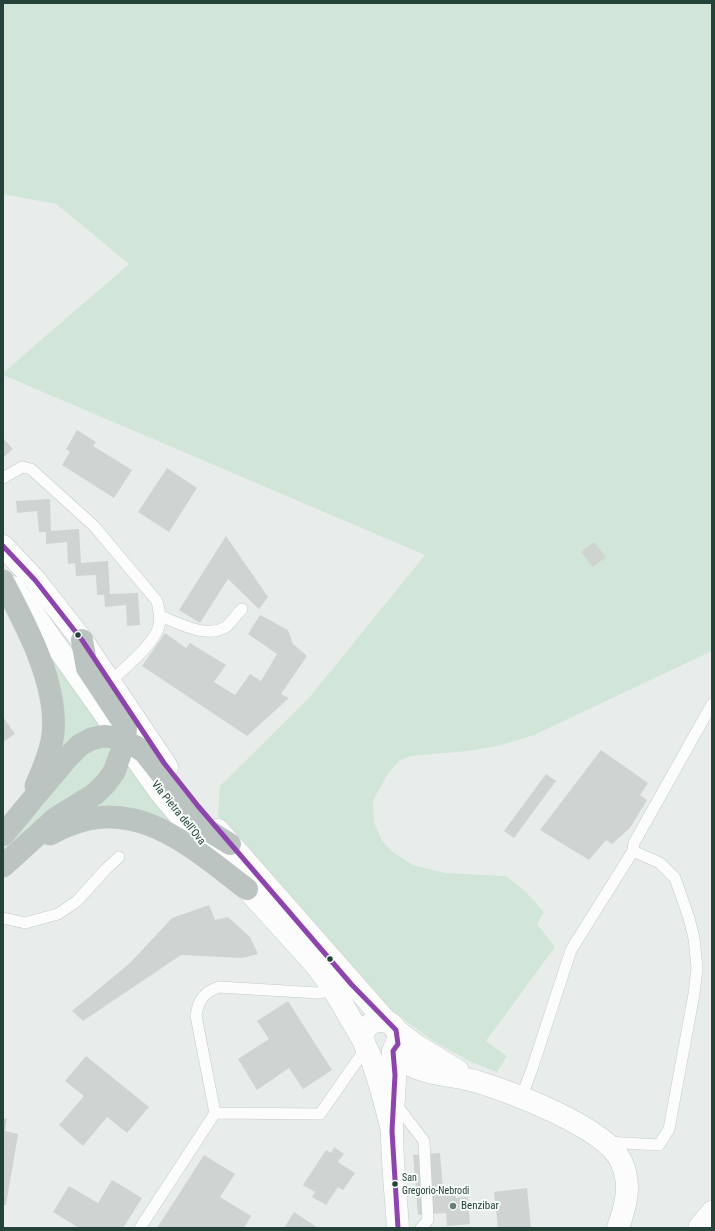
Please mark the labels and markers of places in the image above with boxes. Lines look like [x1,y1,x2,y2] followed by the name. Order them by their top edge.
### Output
[73,630,83,640] unlabelled marker
[325,954,335,964] unlabelled marker
[402,1172,469,1196] place label: San Gregorio-Nebrodi
[390,1179,400,1189] marker: San Gregorio-Nebrodi
[461,1199,499,1213] place label: Benzibar
[448,1201,458,1211] marker: Benzibar

